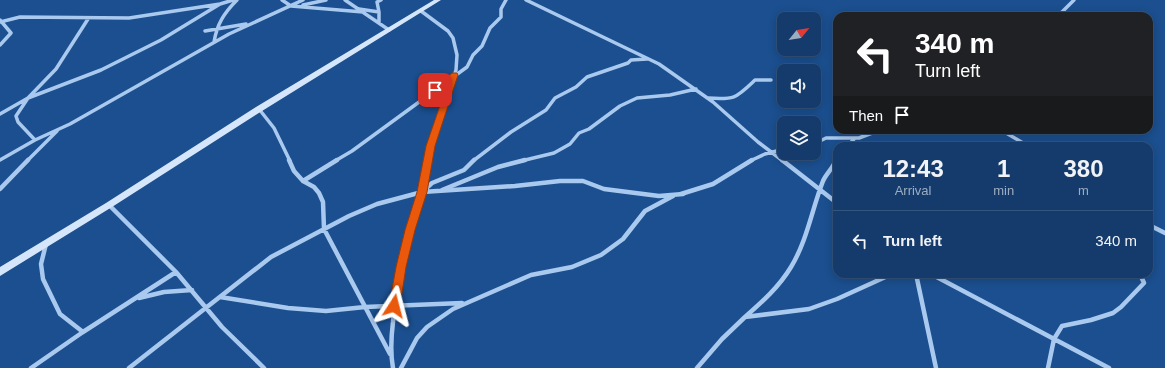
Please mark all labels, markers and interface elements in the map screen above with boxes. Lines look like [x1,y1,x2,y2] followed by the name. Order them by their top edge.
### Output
[777,12,821,56] north arrow
[777,12,821,160] map controls
[849,28,901,80] icon: left
[915,28,994,59] text: 340 m
[915,61,980,81] text: Turn left
[777,64,821,108] button: sound
[418,73,452,107] pin
[424,79,446,101] icon: arrive
[891,104,913,126] icon: arrive
[849,107,883,124] text: Then
[777,116,821,160] button: layers
[882,155,944,182] text: 12:43
[997,155,1010,182] text: 1
[1064,155,1104,182] text: 380
[895,183,932,198] text: Arrival
[993,183,1014,198] text: min
[1078,183,1089,198] text: m
[849,230,871,252] icon: left
[883,232,942,249] text: Turn left
[1095,232,1137,249] text: 340 m
[373,285,415,327] position arrow

